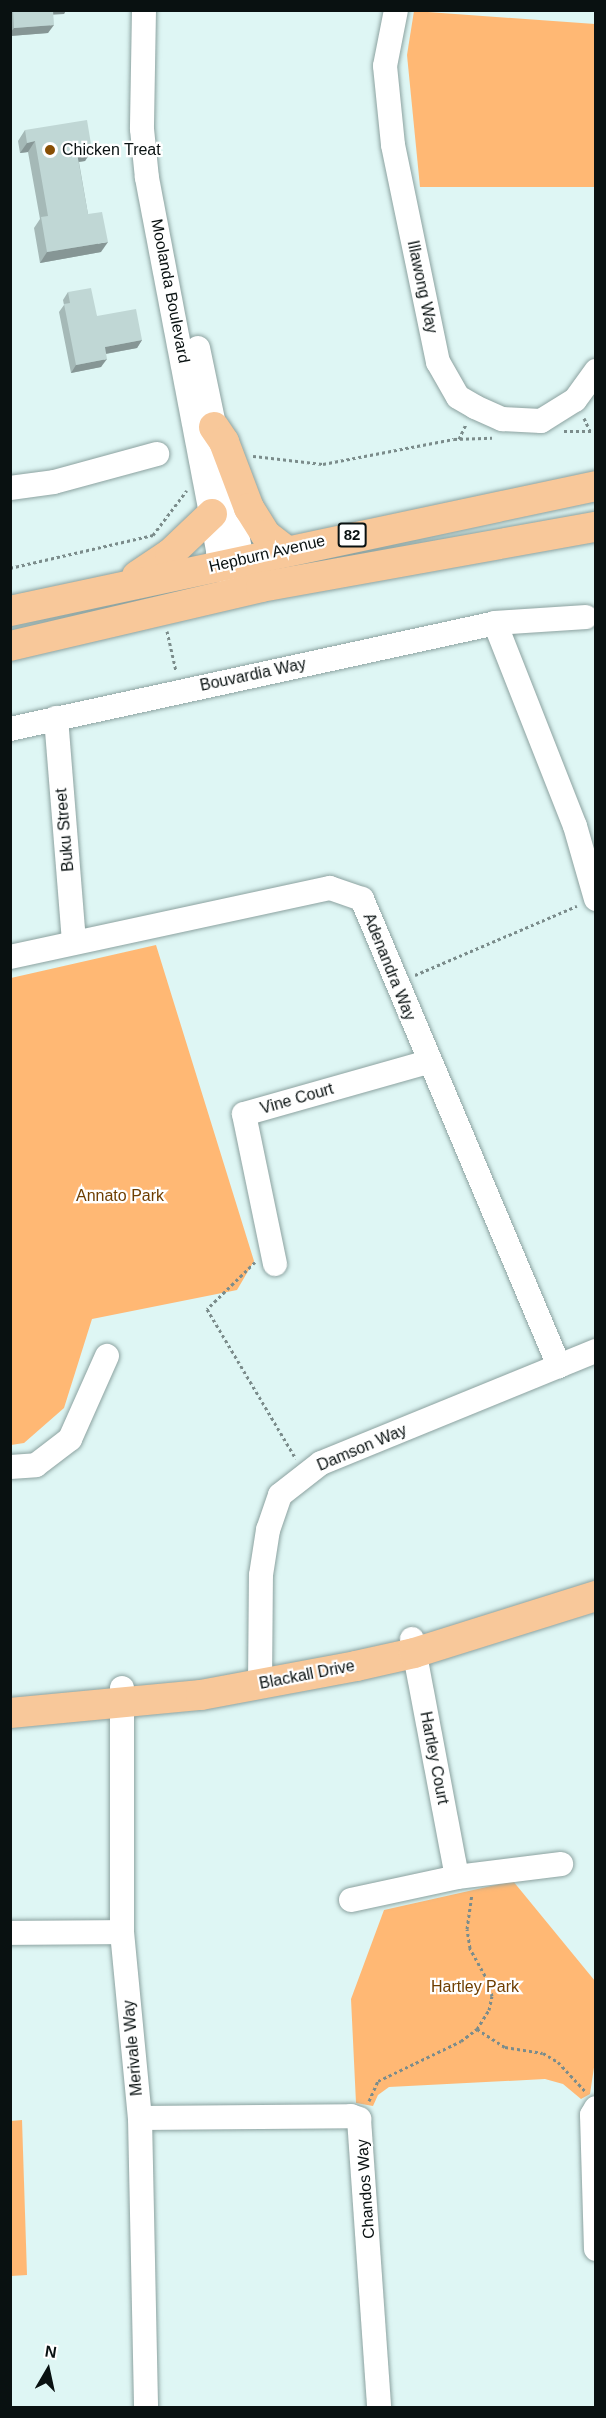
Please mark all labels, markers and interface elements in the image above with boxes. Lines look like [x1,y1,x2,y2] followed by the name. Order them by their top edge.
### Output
[62,140,161,160] place label: Chicken Treat
[43,143,57,157] marker: Chicken Treat
[147,217,193,365] street label: Moolanda Boulevard
[403,239,441,335] street label: Illawong Way
[337,523,367,547] road number: 82
[206,531,328,577] street label: Hepburn Avenue
[198,654,308,696] street label: Bouvardia Way
[52,788,78,872] street label: Buku Street
[359,910,419,1024] street label: Adenandra Way
[258,1079,336,1119] street label: Vine Court
[76,1186,164,1206] park label: Annato Park
[314,1421,410,1475] street label: Damson Way
[258,1656,356,1694] street label: Blackall Drive
[416,1710,452,1806] street label: Hartley Court
[431,1977,519,1997] park label: Hartley Park
[119,1999,147,2097] street label: Merivale Way
[353,2139,379,2239] street label: Chandos Way
[18,2340,78,2400] north arrow
[44,2342,58,2361] text: N

